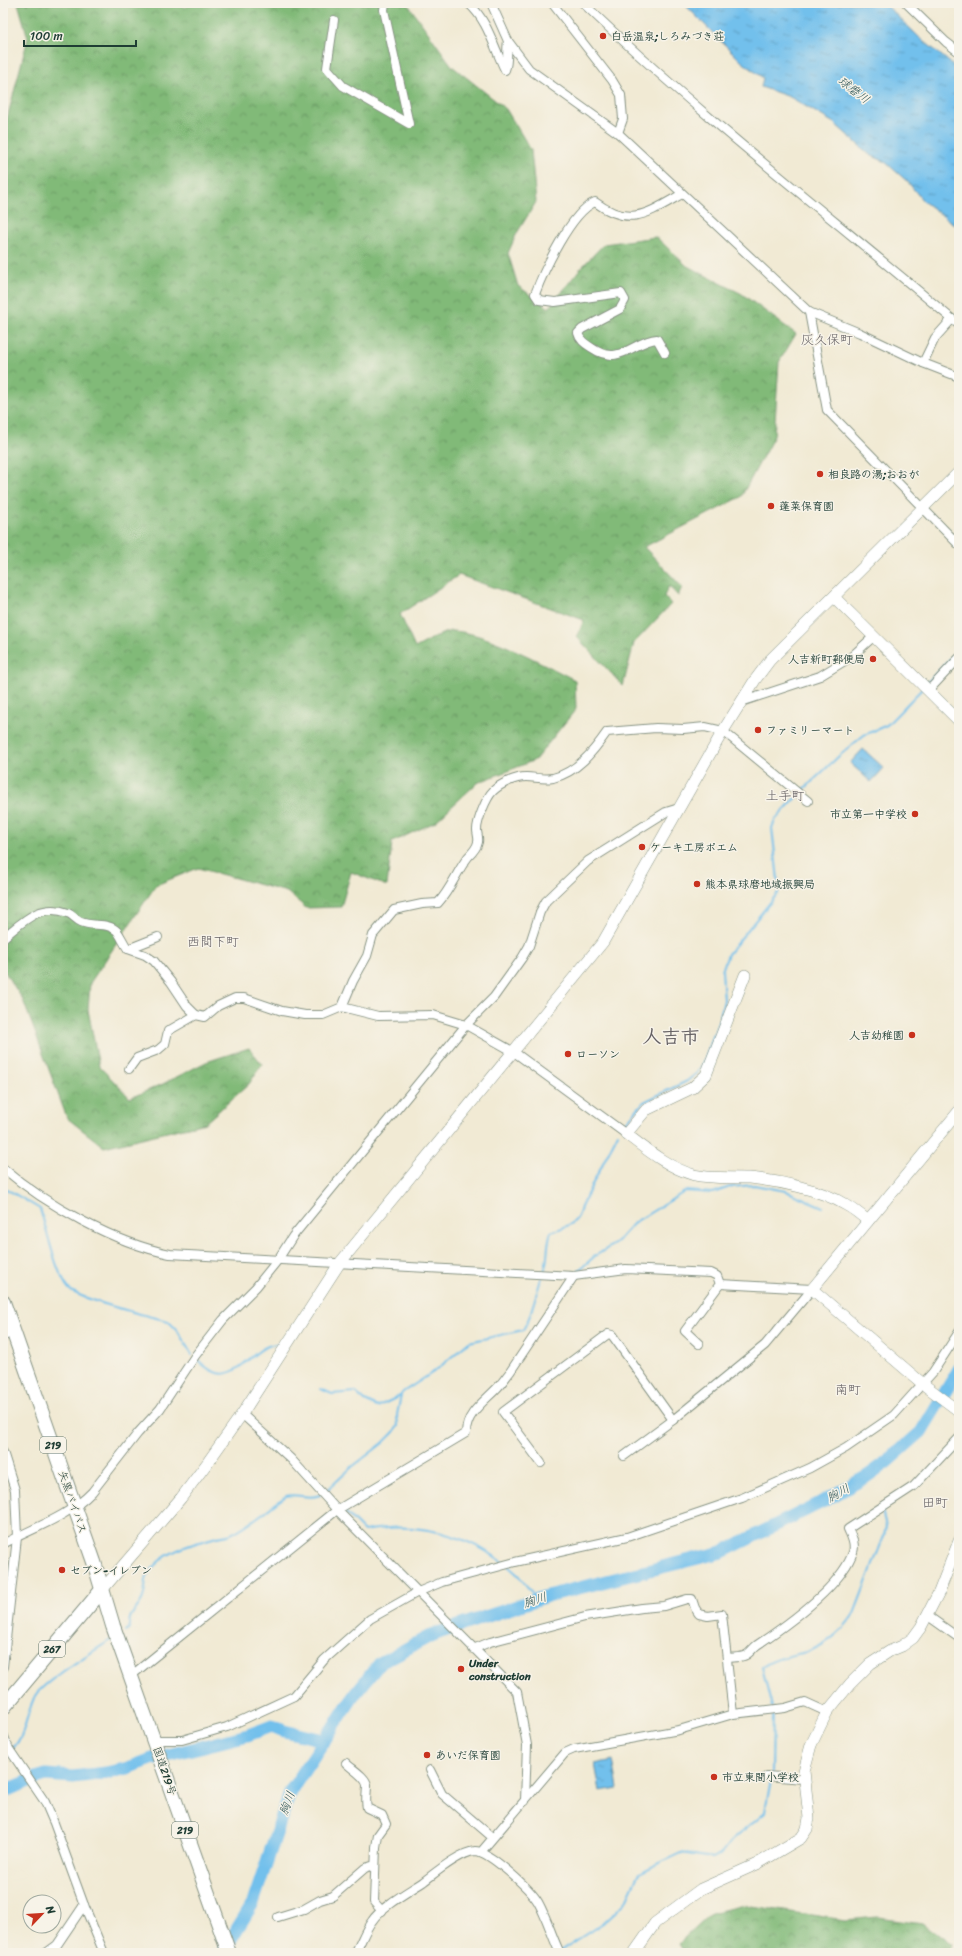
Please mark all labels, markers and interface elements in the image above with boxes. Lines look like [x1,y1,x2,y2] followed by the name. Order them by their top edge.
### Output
[24,22,136,48] scale bar
[30,25,63,47] text: 100 m
[611,27,724,46] place label: 白岳温泉;しろみづき荘
[598,31,608,41] marker: 白岳温泉;しろみづき荘
[833,70,875,110] water label: 球磨川
[801,328,853,351] district label: 灰久保町
[828,465,919,484] place label: 相良路の湯;おおが
[815,469,825,479] marker: 相良路の湯;おおが
[779,497,834,516] place label: 蓬莱保育園
[766,501,776,511] marker: 蓬莱保育園
[788,650,865,669] place label: 人吉新町郵便局
[868,654,878,664] marker: 人吉新町郵便局
[766,721,854,740] place label: ファミリーマート
[753,725,763,735] marker: ファミリーマート
[765,784,805,807] district label: 土手町
[830,805,907,824] place label: 市立第一中学校
[910,809,920,819] marker: 市立第一中学校
[650,838,738,857] place label: ケーキ工房ポエム
[637,842,647,852] marker: ケーキ工房ポエム
[705,875,815,894] place label: 熊本県球磨地域振興局
[692,879,702,889] marker: 熊本県球磨地域振興局
[187,930,239,953] district label: 西間下町
[642,1020,700,1053] district label: 人吉市
[849,1026,904,1045] place label: 人吉幼稚園
[907,1030,917,1040] marker: 人吉幼稚園
[576,1045,620,1064] place label: ローソン
[563,1049,573,1059] marker: ローソン
[835,1378,861,1401] district label: 南町
[40,1437,66,1453] road number: 219
[53,1468,92,1536] street label: 矢黒バイパス
[822,1478,854,1508] water label: 胸川
[922,1491,948,1514] district label: 田町
[70,1561,152,1580] place label: セブン-イレブン
[57,1565,67,1575] marker: セブン-イレブン
[520,1586,550,1614] water label: 胸川
[39,1641,65,1657] road number: 267
[468,1654,531,1686] place label: Under construction
[456,1664,466,1674] marker: Under construction
[147,1744,182,1798] street label: 国道219号
[435,1746,501,1765] place label: あいだ保育園
[422,1750,432,1760] marker: あいだ保育園
[722,1768,799,1787] place label: 市立東間小学校
[709,1772,719,1782] marker: 市立東間小学校
[272,1788,302,1818] water label: 胸川
[172,1822,198,1838] road number: 219
[22,1894,62,1934] north arrow
[40,1902,61,1918] text: N

